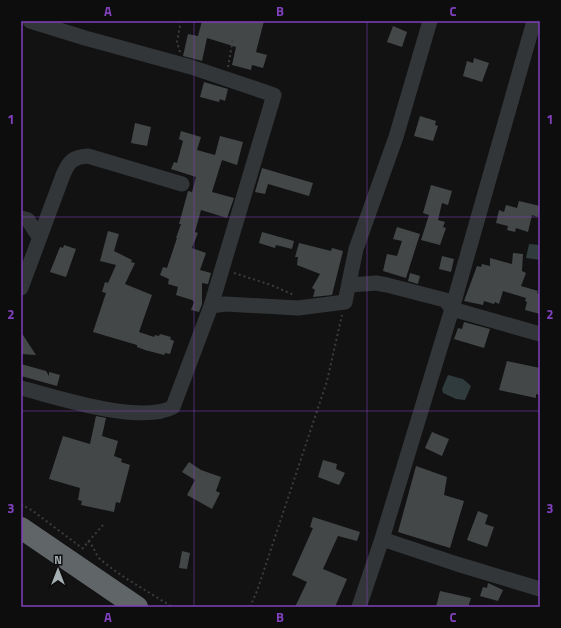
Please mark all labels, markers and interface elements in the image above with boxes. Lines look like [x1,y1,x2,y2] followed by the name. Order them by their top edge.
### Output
[104,1,112,21] text: A
[276,1,284,21] text: B
[449,1,457,21] text: C
[7,109,15,129] text: 1
[546,109,554,129] text: 1
[7,304,15,324] text: 2
[546,304,554,324] text: 2
[7,498,15,518] text: 3
[546,498,554,518] text: 3
[38,550,78,590] north arrow
[54,552,62,568] text: N
[104,607,112,627] text: A
[276,607,284,627] text: B
[449,607,457,627] text: C

